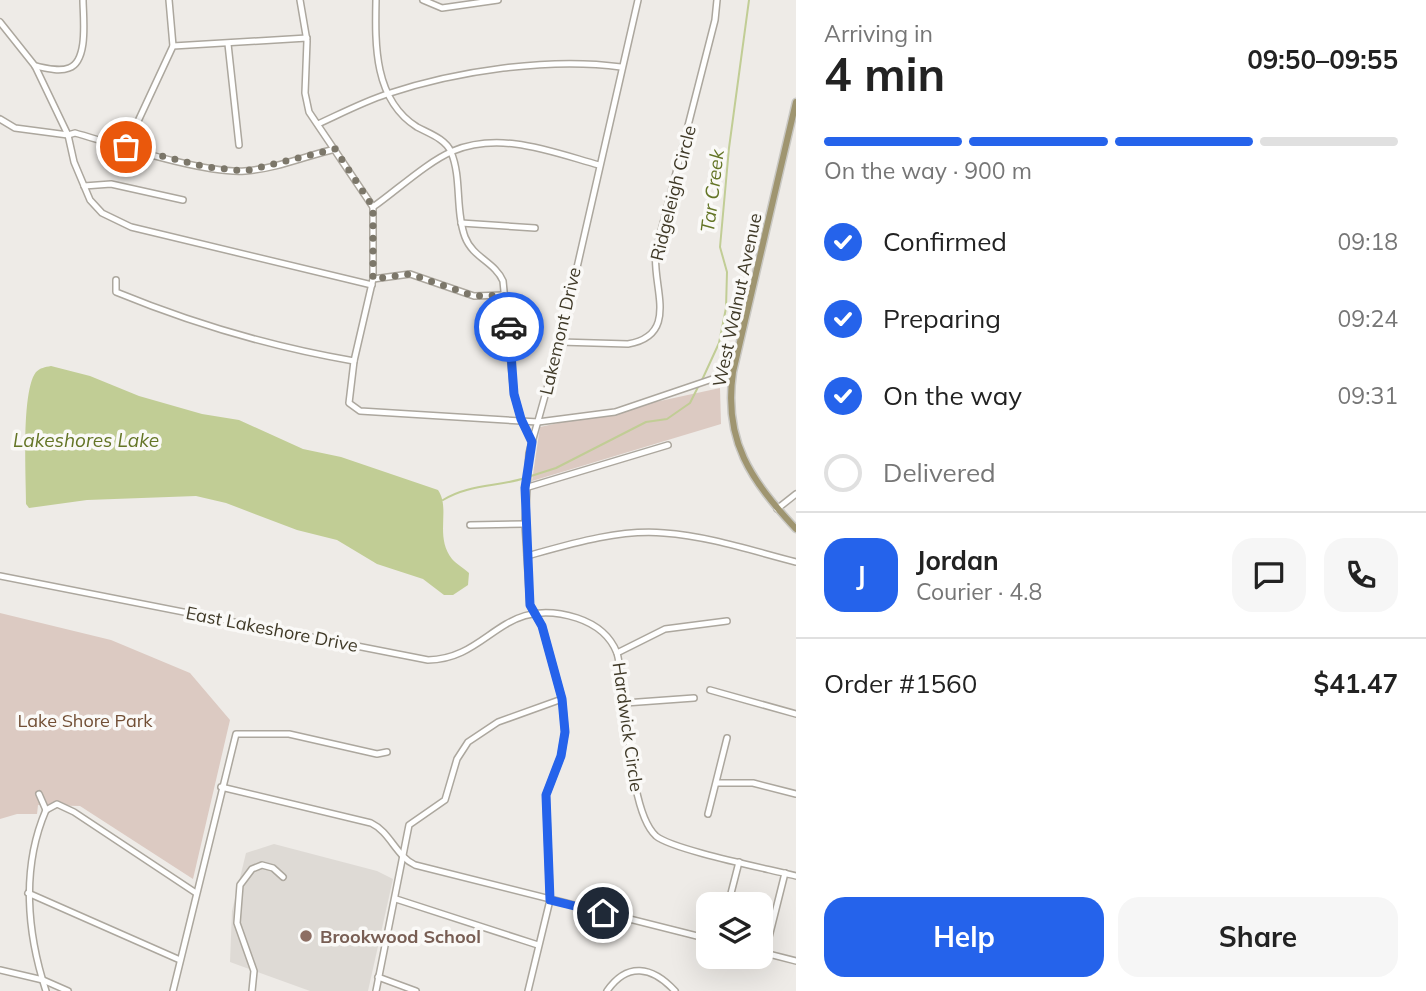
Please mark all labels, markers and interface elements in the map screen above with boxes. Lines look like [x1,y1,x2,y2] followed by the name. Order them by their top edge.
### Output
[824,19,933,48] text: Arriving in
[1247,43,1398,76] text: 09:50–09:55
[824,45,945,103] text: 4 min
[96,117,156,177] pin
[645,123,701,263] street label: Ridgeleigh Circle
[107,128,145,166] icon: bag
[695,147,729,234] water label: Tar Creek
[824,156,1032,185] text: On the way · 900 m
[707,211,767,389] street label: West Walnut Avenue
[824,223,862,261] icon: check
[883,225,1007,258] text: Confirmed
[1338,227,1398,256] text: 09:18
[534,265,586,397] street label: Lakemont Drive
[474,292,544,362] courier
[824,300,862,338] icon: check
[883,302,1001,335] text: Preparing
[1338,304,1398,333] text: 09:24
[490,308,528,346] icon: car
[824,377,862,415] icon: check
[883,379,1022,412] text: On the way
[1338,381,1398,410] text: 09:31
[13,428,159,452] water label: Lakeshores Lake
[883,456,996,489] text: Delivered
[1232,538,1306,612] button: chat
[1324,538,1398,612] button: phone
[916,544,999,577] text: Jordan
[856,559,866,592] text: J
[916,577,1042,606] text: Courier · 4.8
[184,601,360,657] street label: East Lakeshore Drive
[608,661,648,793] street label: Hardwick Circle
[824,667,977,700] text: Order #1560
[1314,667,1398,700] text: $41.47
[18,709,153,732] park label: Lake Shore Park
[573,883,633,943] pin
[696,892,773,969] map controls
[696,892,773,969] button: layers
[584,894,622,932] icon: home
[824,897,1104,977] button: Help
[1118,897,1398,977] button: Share
[320,925,481,948] place label: Brookwood School
[298,928,314,944] marker: Brookwood School

